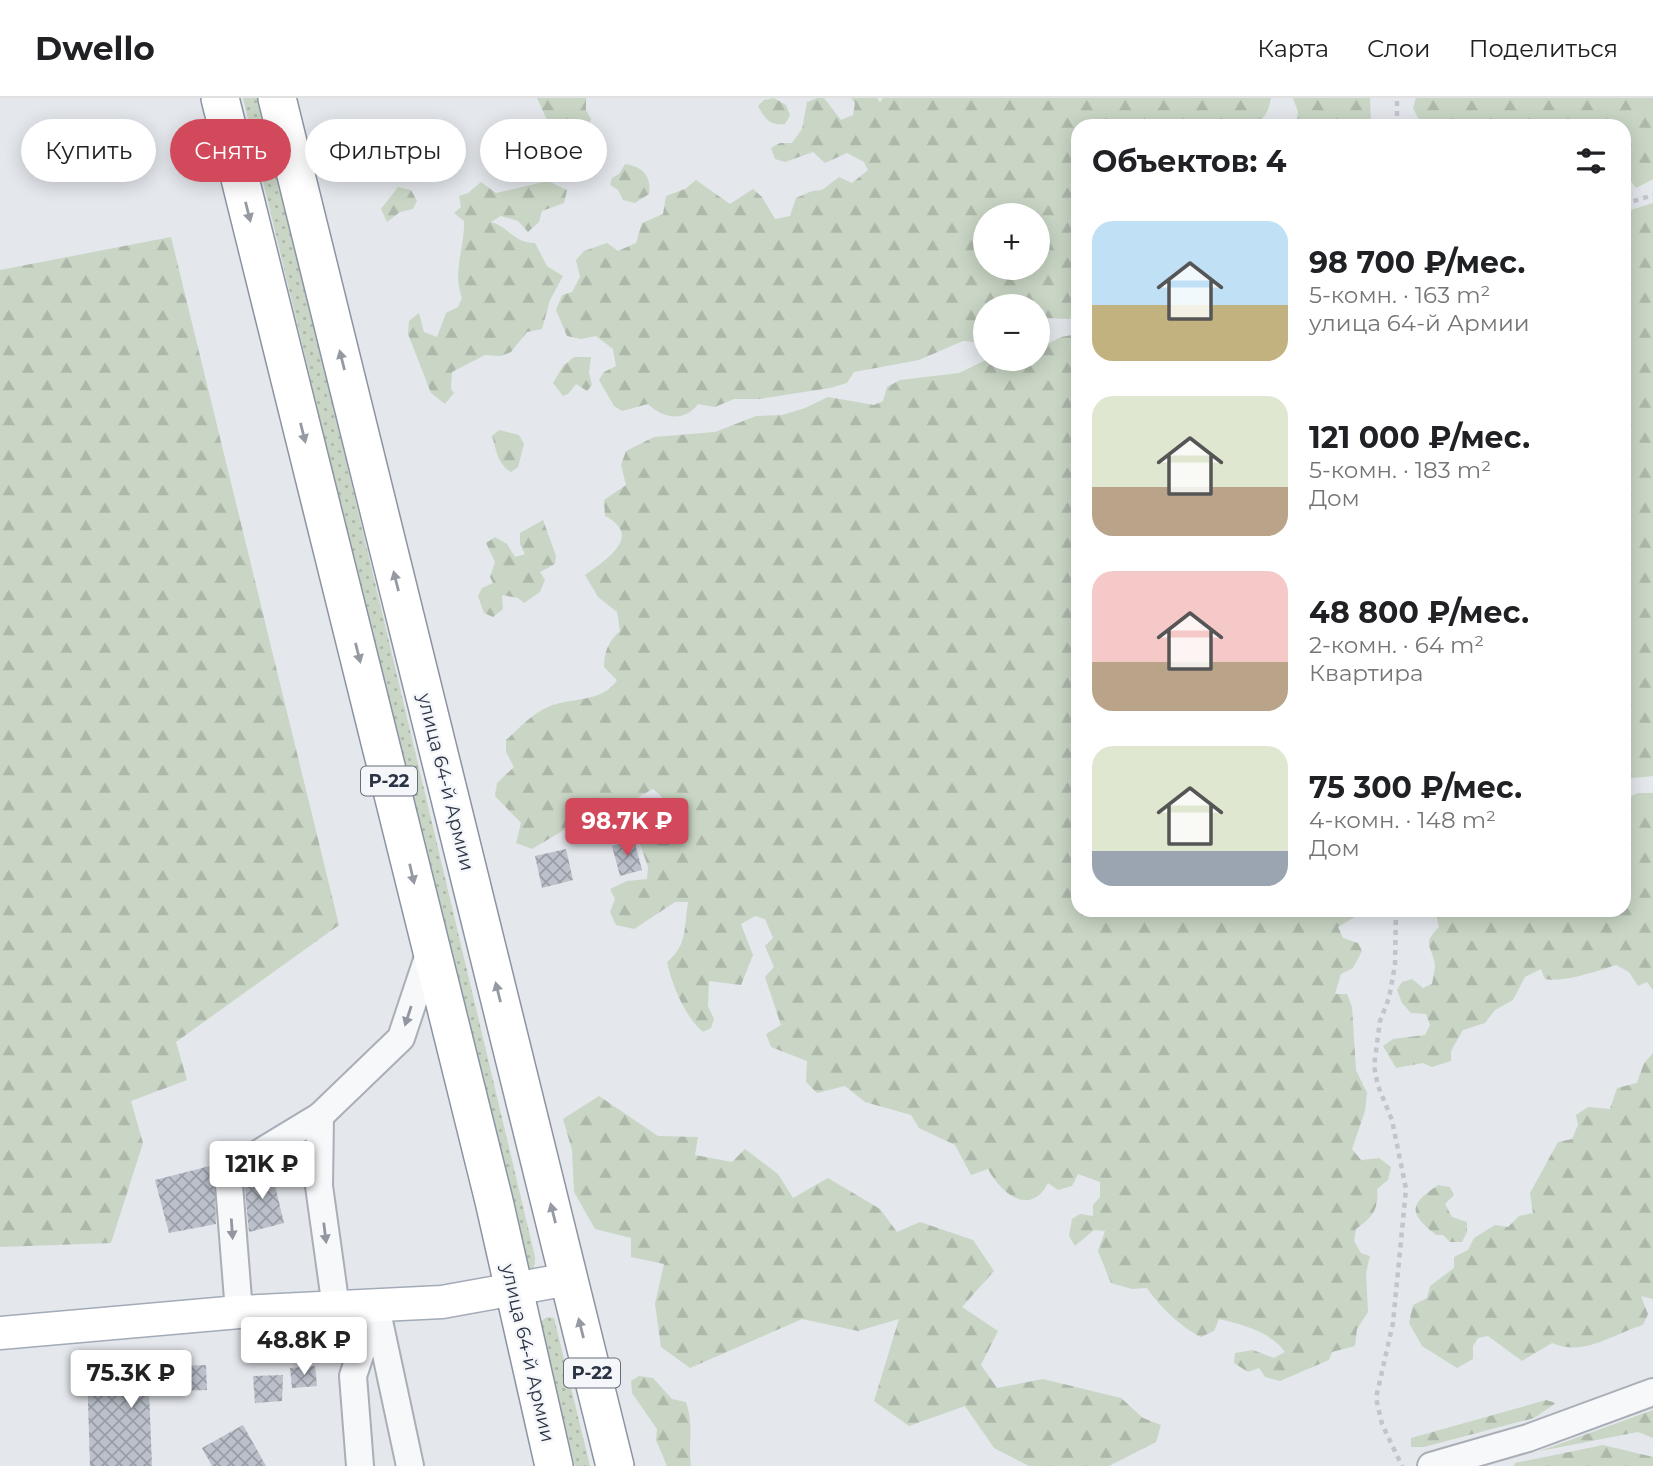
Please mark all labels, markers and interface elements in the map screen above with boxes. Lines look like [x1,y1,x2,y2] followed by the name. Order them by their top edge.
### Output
[35,28,155,68] text: Dwello
[1257,34,1329,63] text: Карта
[1367,34,1431,63] text: Слои
[1469,34,1618,63] text: Поделиться
[21,119,156,182] chip: Купить
[170,119,291,182] chip: Снять
[305,119,466,182] chip: Фильтры
[480,119,607,182] chip: Новое
[1572,142,1610,180] icon: filters
[1092,143,1286,180] text: Объектов: 4
[243,201,254,223] one-way arrow
[973,203,1050,371] map controls
[973,203,1050,280] button: +
[1309,244,1525,281] text: 98 700 ₽/мес.
[1148,249,1232,333] icon: home
[1309,281,1490,309] text: 5-комн. · 163 m²
[973,294,1050,371] button: −
[1309,309,1530,337] text: улица 64-й Армии
[336,349,347,371] one-way arrow
[1309,419,1530,456] text: 121 000 ₽/мес.
[298,422,309,444] one-way arrow
[1148,424,1232,508] icon: home
[1309,456,1491,484] text: 5-комн. · 183 m²
[1309,484,1360,512] text: Дом
[390,570,401,592] one-way arrow
[1309,594,1529,631] text: 48 800 ₽/мес.
[1148,599,1232,683] icon: home
[1309,631,1484,659] text: 2-комн. · 64 m²
[352,642,363,664] one-way arrow
[1309,659,1423,687] text: Квартира
[413,690,479,873] street label: улица 64-й Армии
[361,766,417,796] road number: Р-22
[1309,769,1522,806] text: 75 300 ₽/мес.
[1148,774,1232,858] icon: home
[562,798,692,858] pin: 98.7K ₽
[1309,806,1496,834] text: 4-комн. · 148 m²
[581,807,673,835] text: 98.7K ₽
[1309,834,1360,862] text: Дом
[407,863,418,885] one-way arrow
[492,981,503,1003] one-way arrow
[403,1005,413,1026] one-way arrow
[205,1142,319,1201] pin: 121K ₽
[226,1150,298,1178] text: 121K ₽
[547,1202,558,1224] one-way arrow
[227,1218,238,1240] one-way arrow
[319,1222,330,1244] one-way arrow
[496,1261,560,1444] street label: улица 64-й Армии
[575,1317,586,1339] one-way arrow
[239,1318,369,1377] pin: 48.8K ₽
[257,1326,351,1354] text: 48.8K ₽
[66,1350,196,1410] pin: 75.3K ₽
[564,1358,620,1388] road number: Р-22
[87,1359,175,1387] text: 75.3K ₽

